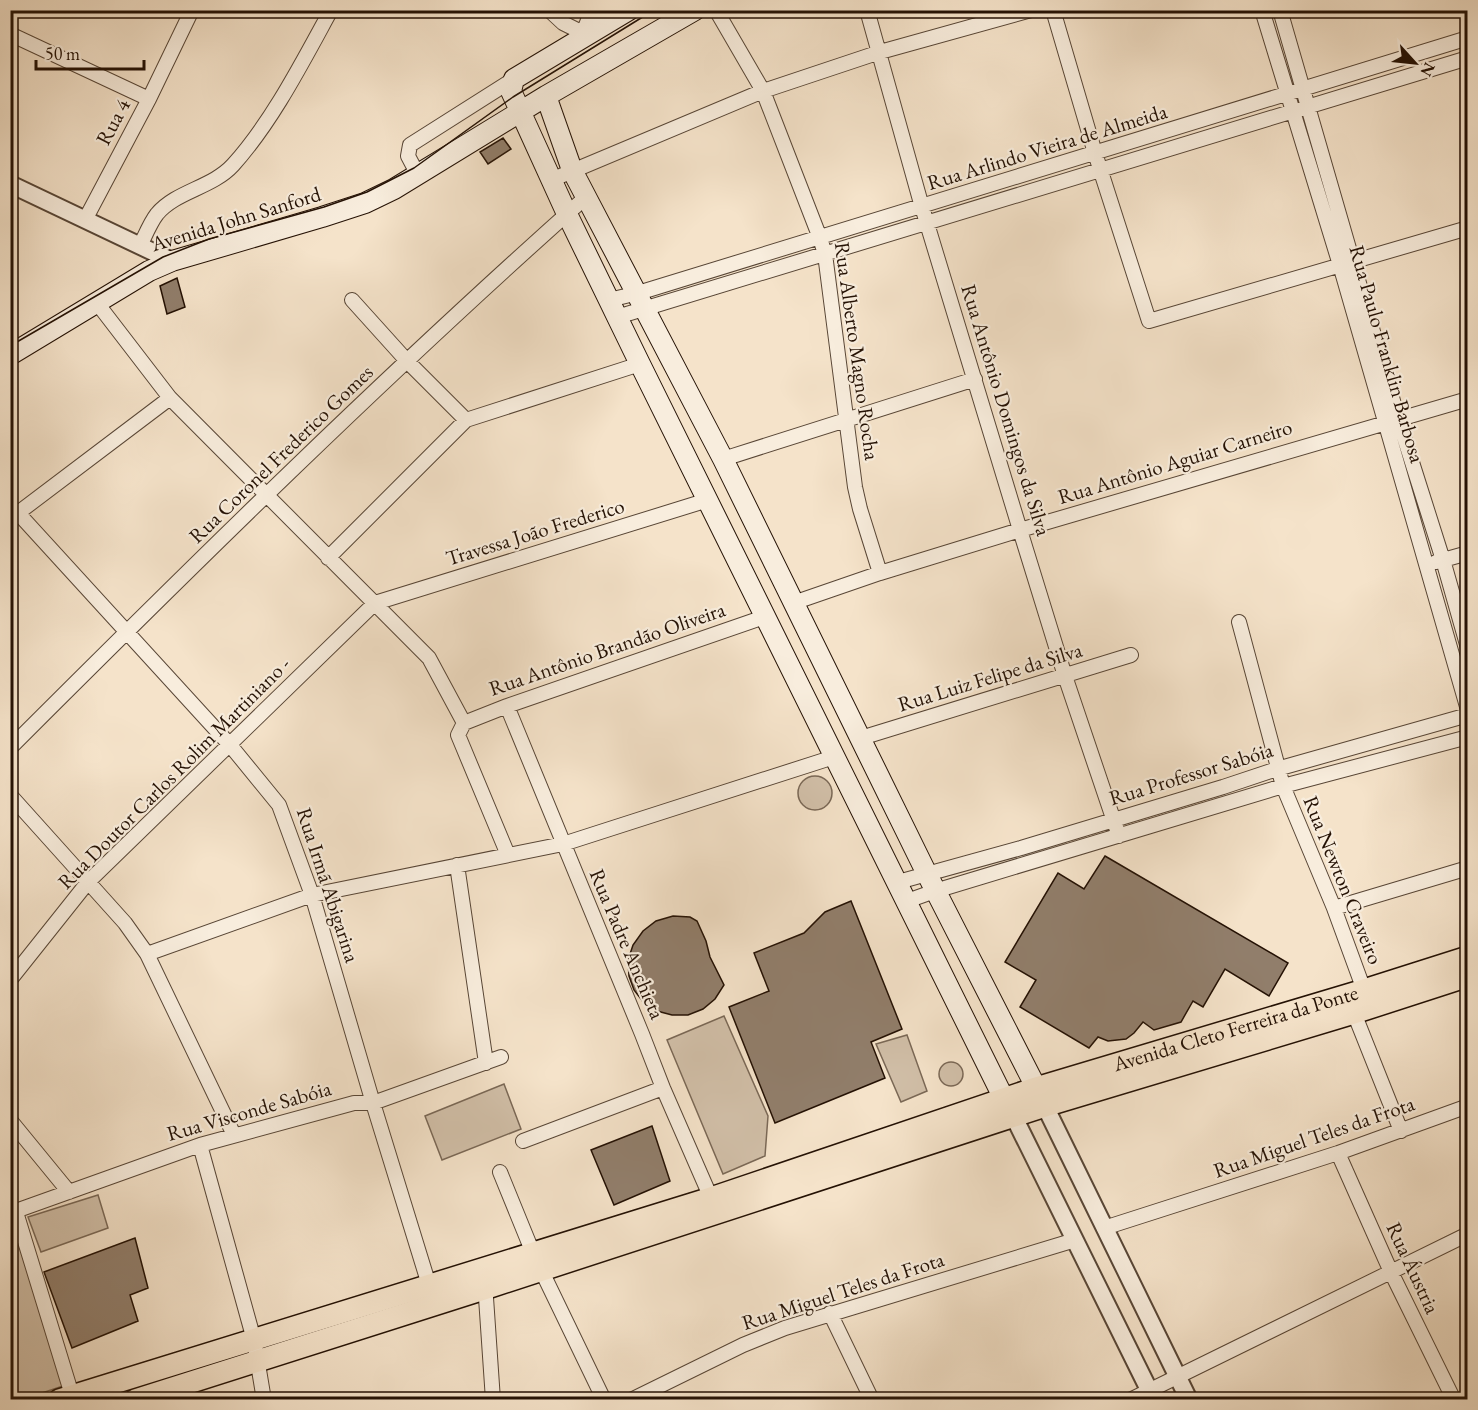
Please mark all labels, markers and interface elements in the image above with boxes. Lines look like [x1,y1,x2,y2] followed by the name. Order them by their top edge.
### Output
[36,33,144,71] scale bar
[1385,33,1445,93] north arrow
[45,42,80,65] text: 50 m
[1416,59,1440,80] text: N
[89,93,136,150] street label: Rua 4
[924,97,1171,196] street label: Rua Arlindo Vieira de Almeida
[147,180,324,257] street label: Avenida John Sanford
[829,240,886,462] street label: Rua Alberto Magno Rocha
[1344,242,1432,466] street label: Rua Paulo Franklin Barbosa
[955,281,1058,540] street label: Rua Antônio Domingos da Silva
[183,358,379,549] street label: Rua Coronel Frederico Gomes
[1054,413,1295,510] street label: Rua Antônio Aguiar Carneiro
[442,492,627,572] street label: Travessa João Frederico
[485,595,729,702] street label: Rua Antônio Brandão Oliveira
[894,635,1086,717] street label: Rua Luiz Felipe da Silva
[52,650,296,895] street label: Rua Doutor Carlos Rolim Martiniano -
[1106,736,1277,811] street label: Rua Professor Sabóia
[1297,792,1390,968] street label: Rua Newton Craveiro
[291,804,366,966] street label: Rua Irmã Abigarina
[584,864,672,1024] street label: Rua Padre Anchieta
[1109,979,1361,1077] street label: Avenida Cleto Ferreira da Ponte
[164,1074,335,1147] street label: Rua Visconde Sabóia
[1210,1089,1419,1184] street label: Rua Miguel Teles da Frota
[1380,1218,1447,1319] street label: Rua Áustria
[738,1245,948,1336] street label: Rua Miguel Teles da Frota

